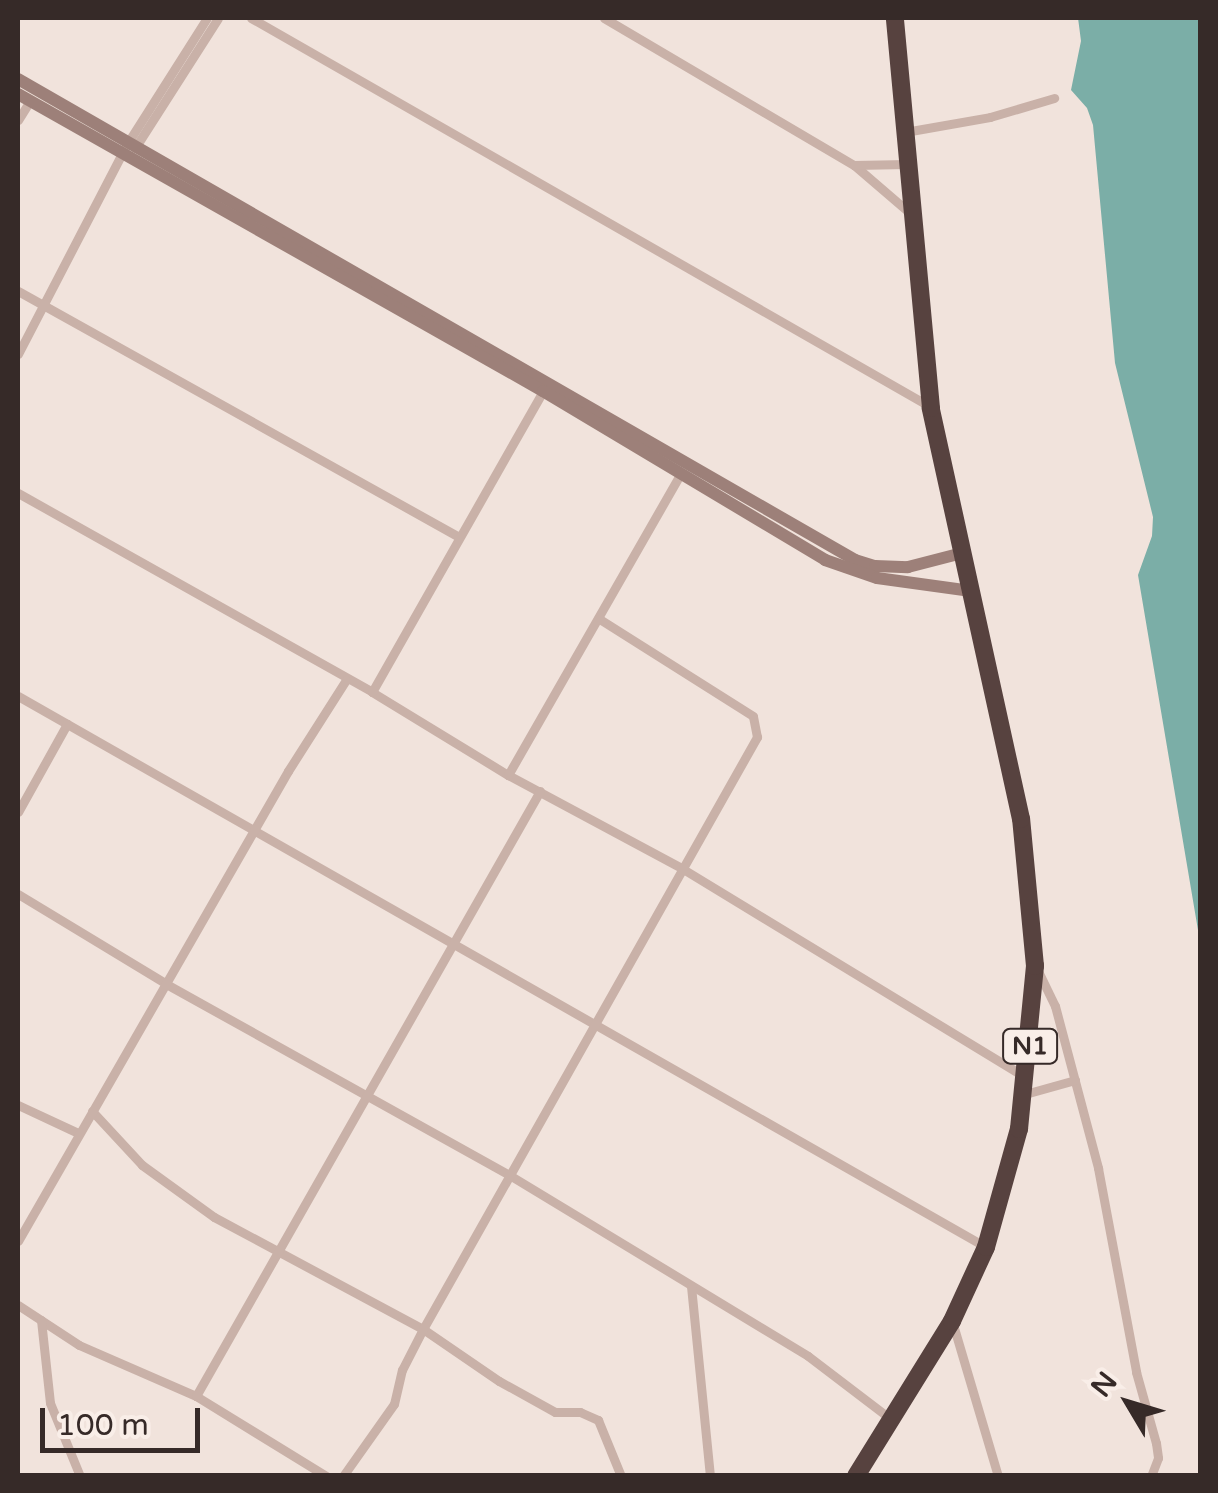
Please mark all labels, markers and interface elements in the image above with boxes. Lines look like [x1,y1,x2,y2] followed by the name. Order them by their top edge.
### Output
[1000,1026,1060,1066] road number: N1
[1078,1353,1178,1453] north arrow
[1084,1365,1125,1404] text: N
[45,1388,205,1450] scale bar
[57,1407,149,1444] text: 100 m

